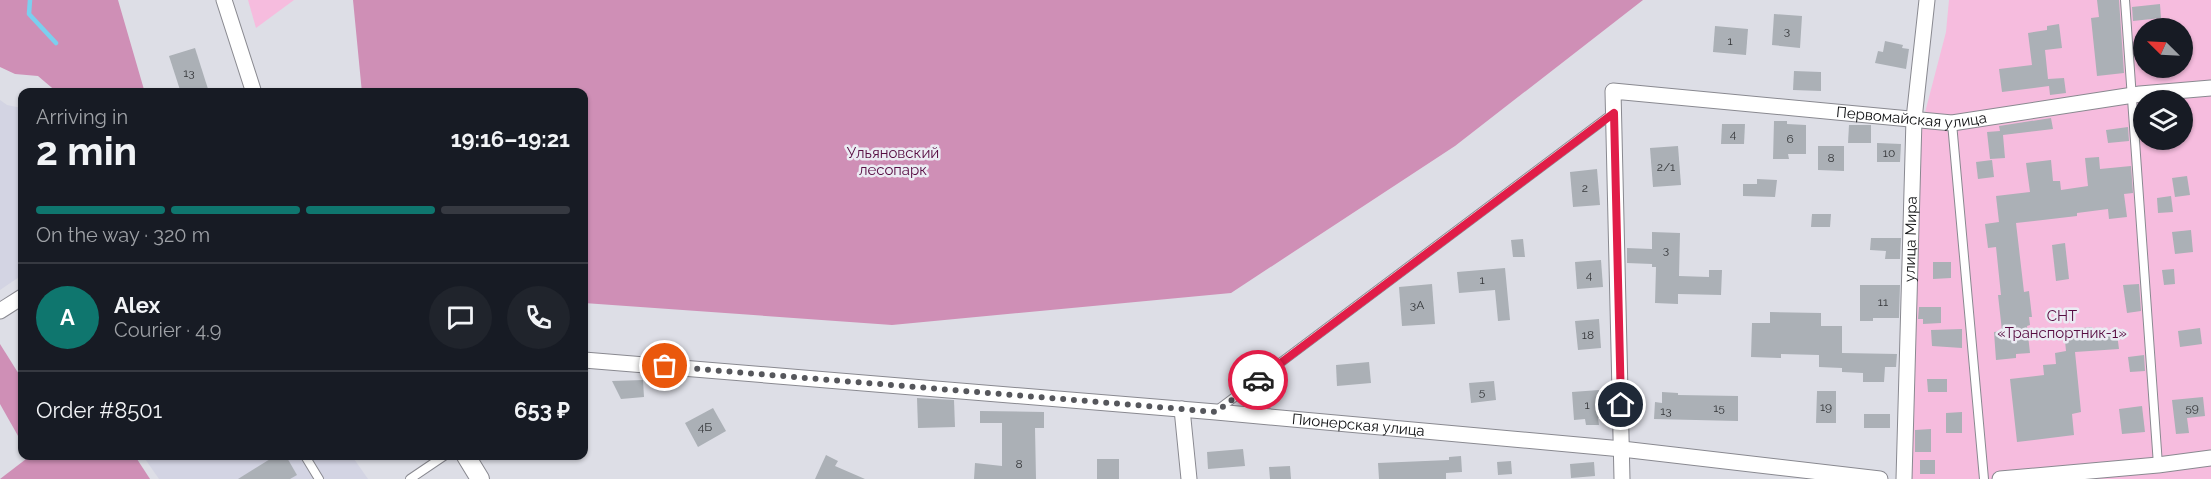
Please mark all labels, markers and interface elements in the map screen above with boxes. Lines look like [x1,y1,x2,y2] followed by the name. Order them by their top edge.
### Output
[2133,18,2193,78] north arrow
[2133,18,2193,150] map controls
[1784,24,1790,38] house number: 3
[1727,34,1733,48] house number: 1
[183,66,195,80] house number: 13
[2133,90,2193,150] button: layers
[1835,103,1988,132] street label: Первомайская улица
[36,105,128,129] text: Arriving in
[451,126,570,152] text: 19:16–19:21
[1730,127,1737,141] house number: 4
[36,128,137,174] text: 2 min
[1786,132,1794,146] house number: 6
[847,144,939,179] park label: Ульяновский лесопарк
[1883,146,1895,160] house number: 10
[1827,151,1835,165] house number: 8
[1657,160,1675,174] house number: 2/1
[1582,181,1588,195] house number: 2
[1900,196,1921,282] street label: улица Мира
[36,223,210,247] text: On the way · 320 m
[1663,243,1669,257] house number: 3
[1586,268,1593,282] house number: 4
[1479,273,1485,287] house number: 1
[429,286,492,349] button: chat
[507,286,570,349] button: phone
[114,292,160,318] text: Alex
[1878,295,1888,309] house number: 11
[1410,298,1424,312] house number: 3А
[60,304,75,330] text: A
[1997,307,2127,342] park label: СНТ «Транспортник-1»
[114,318,222,342] text: Courier · 4.9
[1582,328,1594,342] house number: 18
[639,340,690,391] pin
[648,349,681,382] icon: bag
[1228,350,1288,410] courier
[1242,364,1275,397] icon: car
[1595,379,1646,430] pin
[1479,385,1486,399] house number: 5
[1604,388,1637,421] icon: home
[36,397,162,423] text: Order #8501
[514,397,570,423] text: 653 ₽
[1584,398,1590,412] house number: 1
[1820,400,1832,414] house number: 19
[1713,401,1725,415] house number: 15
[2185,401,2199,415] house number: 59
[1660,404,1672,418] house number: 13
[1291,410,1425,440] street label: Пионерская улица
[698,420,712,434] house number: 4Б
[1015,457,1023,471] house number: 8

